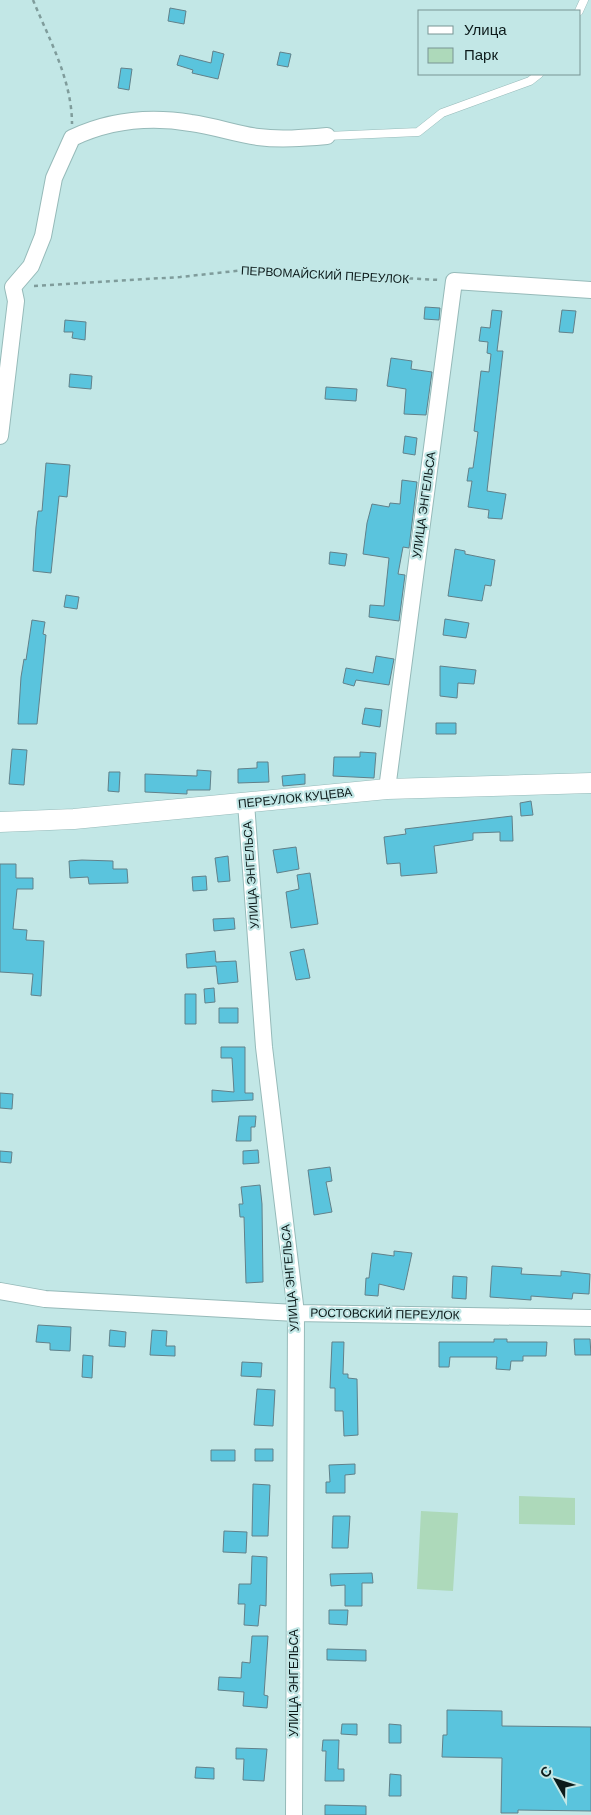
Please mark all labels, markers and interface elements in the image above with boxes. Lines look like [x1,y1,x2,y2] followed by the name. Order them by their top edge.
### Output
[418,10,581,75] legend
[464,21,507,38] text: Улица
[464,46,498,63] text: Парк
[240,263,410,286] street label: ПЕРВОМАЙСКИЙ ПЕРЕУЛОК
[410,451,438,559] street label: УЛИЦА ЭНГЕЛЬСА
[237,785,353,811] street label: ПЕРЕУЛОК КУЦЕВА
[240,821,262,929] street label: УЛИЦА ЭНГЕЛЬСА
[278,1224,302,1332] street label: УЛИЦА ЭНГЕЛЬСА
[310,1305,460,1322] street label: РОСТОВСКИЙ ПЕРЕУЛОК
[287,1629,301,1737] street label: УЛИЦА ЭНГЕЛЬСА
[531,1755,581,1805] north arrow
[536,1763,555,1781] text: С

